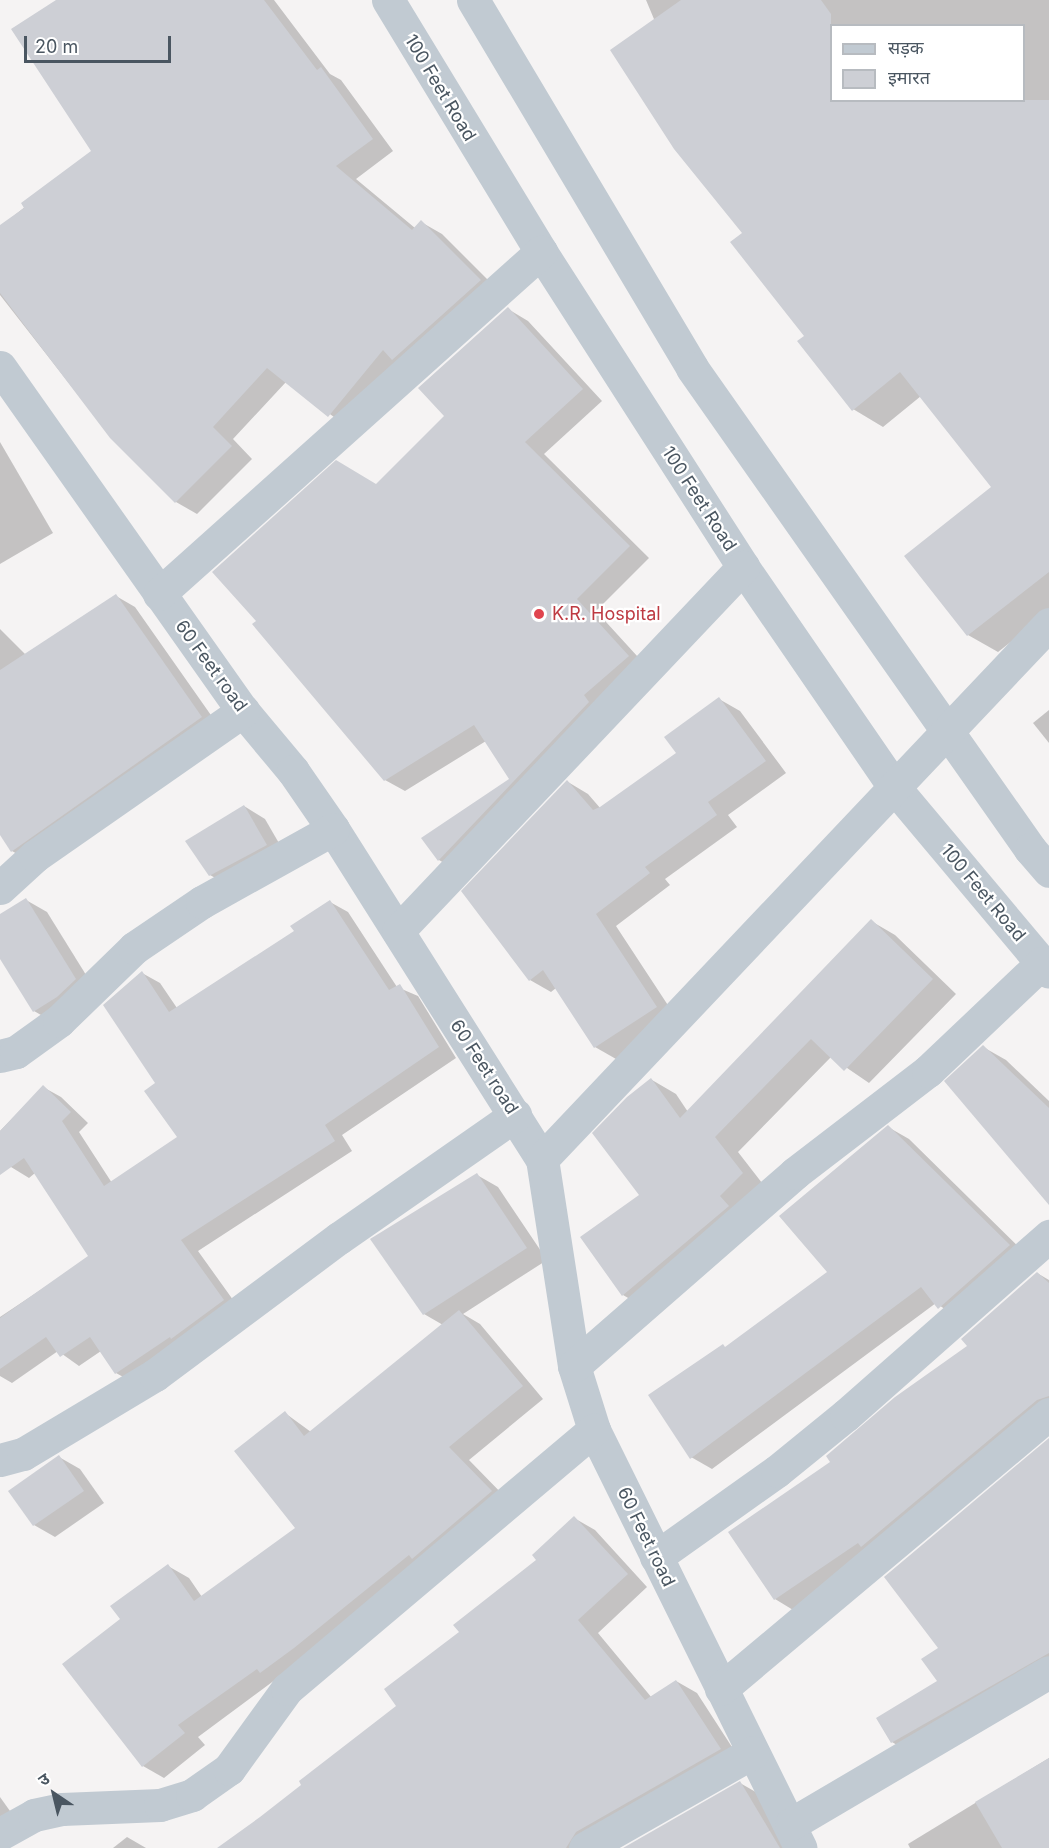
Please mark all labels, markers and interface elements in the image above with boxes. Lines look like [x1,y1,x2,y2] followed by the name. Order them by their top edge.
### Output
[27,24,174,62] scale bar
[830,24,1025,102] legend
[400,31,480,145] street label: 100 Feet Road
[35,36,78,57] text: 20 m
[888,37,924,58] text: सड़क
[888,67,930,88] text: इमारत
[657,443,741,555] street label: 100 Feet Road
[552,603,661,625] place label: K.R. Hospital
[530,605,548,623] marker: K.R. Hospital
[171,616,251,716] street label: 60 Feet road
[936,840,1030,946] street label: 100 Feet Road
[446,1016,522,1118] street label: 60 Feet road
[613,1484,679,1590] street label: 60 Feet road
[24,1764,84,1824] north arrow
[34,1768,53,1790] text: उ

